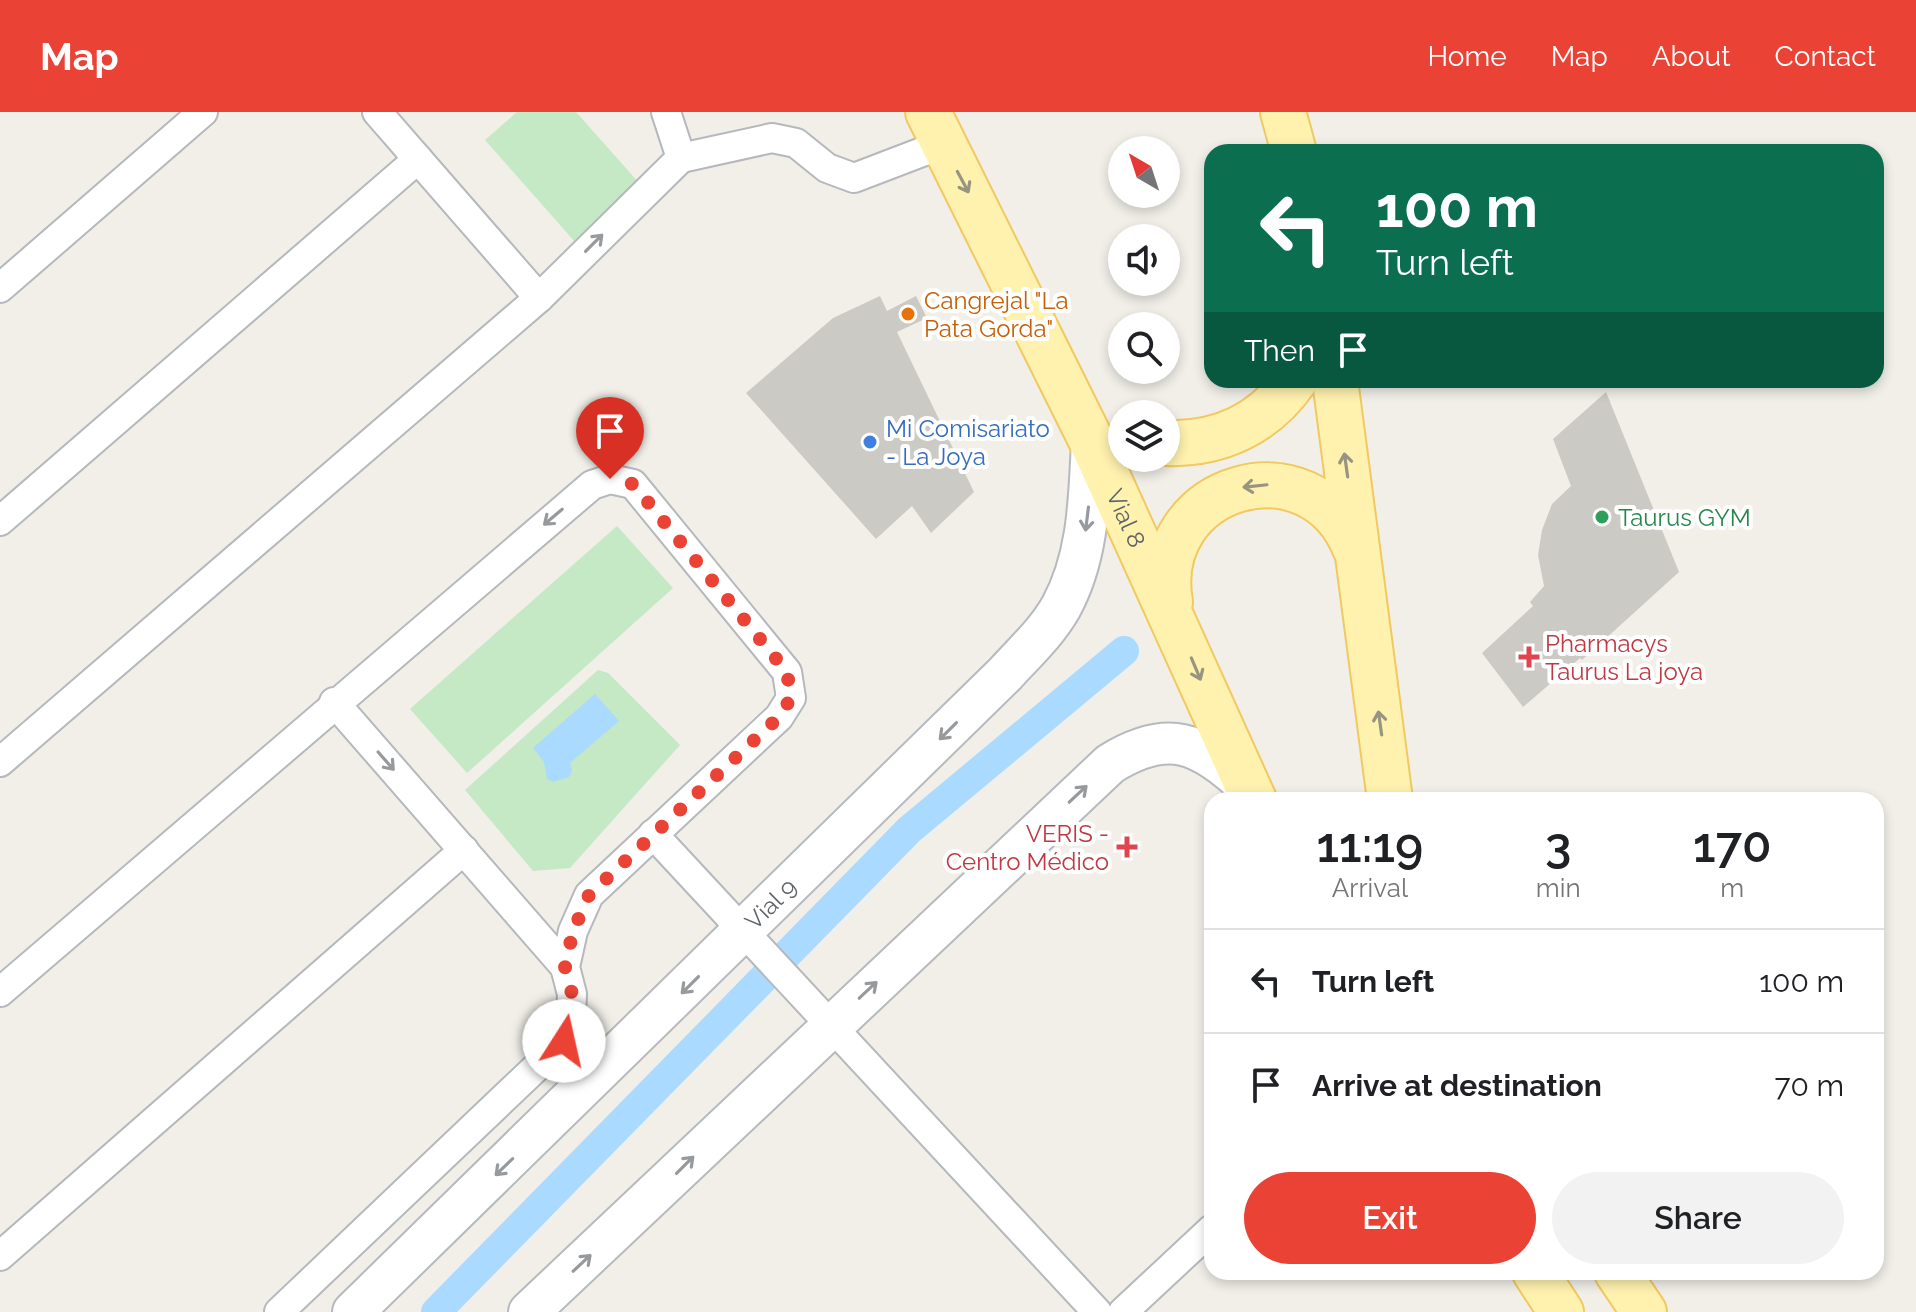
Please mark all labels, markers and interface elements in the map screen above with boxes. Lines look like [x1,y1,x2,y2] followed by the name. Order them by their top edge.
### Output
[40,34,119,79] text: Map
[1427,40,1507,73] text: Home
[1551,40,1608,73] text: Map
[1652,40,1731,73] text: About
[1775,40,1876,73] text: Contact
[1108,136,1180,208] north arrow
[1108,136,1180,472] map controls
[955,169,971,193] one-way arrow
[1376,174,1538,240] text: 100 m
[1244,176,1348,280] icon: left
[1108,224,1180,296] button: sound
[584,234,603,253] one-way arrow
[1376,241,1514,283] text: Turn left
[924,286,1068,343] place label: Cangrejal "La Pata Gorda"
[899,305,917,323] marker: Cangrejal "La Pata Gorda"
[1108,312,1180,384] button: search
[1331,328,1375,372] icon: arrive
[1244,333,1315,368] text: Then
[576,397,644,479] pin
[1108,400,1180,472] button: layers
[588,409,632,453] icon: arrive
[886,414,1050,471] place label: Mi Comisariato - La Joya
[861,433,879,451] marker: Mi Comisariato - La Joya
[1339,452,1354,479] one-way arrow
[1242,479,1269,494] one-way arrow
[1101,484,1152,552] street label: Vial 8
[1618,503,1751,532] place label: Taurus GYM
[1079,505,1094,532] one-way arrow
[543,508,564,526] one-way arrow
[1593,508,1611,526] marker: Taurus GYM
[1545,629,1703,686] place label: Pharmacys Taurus La joya
[1520,648,1538,666] marker: Pharmacys Taurus La joya
[1189,656,1204,680] one-way arrow
[1372,711,1387,736] one-way arrow
[939,721,958,740] one-way arrow
[376,750,394,770] one-way arrow
[1068,785,1088,803] one-way arrow
[1317,817,1423,873] text: 11:19
[1545,817,1571,873] text: 3
[1693,817,1771,873] text: 170
[946,819,1109,876] place label: VERIS - Centro Médico
[1116,836,1138,858] marker: VERIS - Centro Médico
[739,872,802,935] street label: Vial 9
[1332,873,1408,903] text: Arrival
[1536,873,1581,903] text: min
[1720,873,1744,903] text: m
[1244,959,1288,1003] icon: left
[1312,964,1434,999] text: Turn left
[1759,964,1844,999] text: 100 m
[680,976,700,995] one-way arrow
[857,982,877,1000] one-way arrow
[522,999,606,1083] position arrow
[1244,1063,1288,1107] icon: arrive
[1312,1068,1602,1103] text: Arrive at destination
[1774,1068,1844,1103] text: 70 m
[675,1156,694,1175] one-way arrow
[494,1158,514,1177] one-way arrow
[1244,1172,1536,1264] button: Exit
[1552,1172,1844,1264] button: Share
[571,1255,591,1273] one-way arrow

